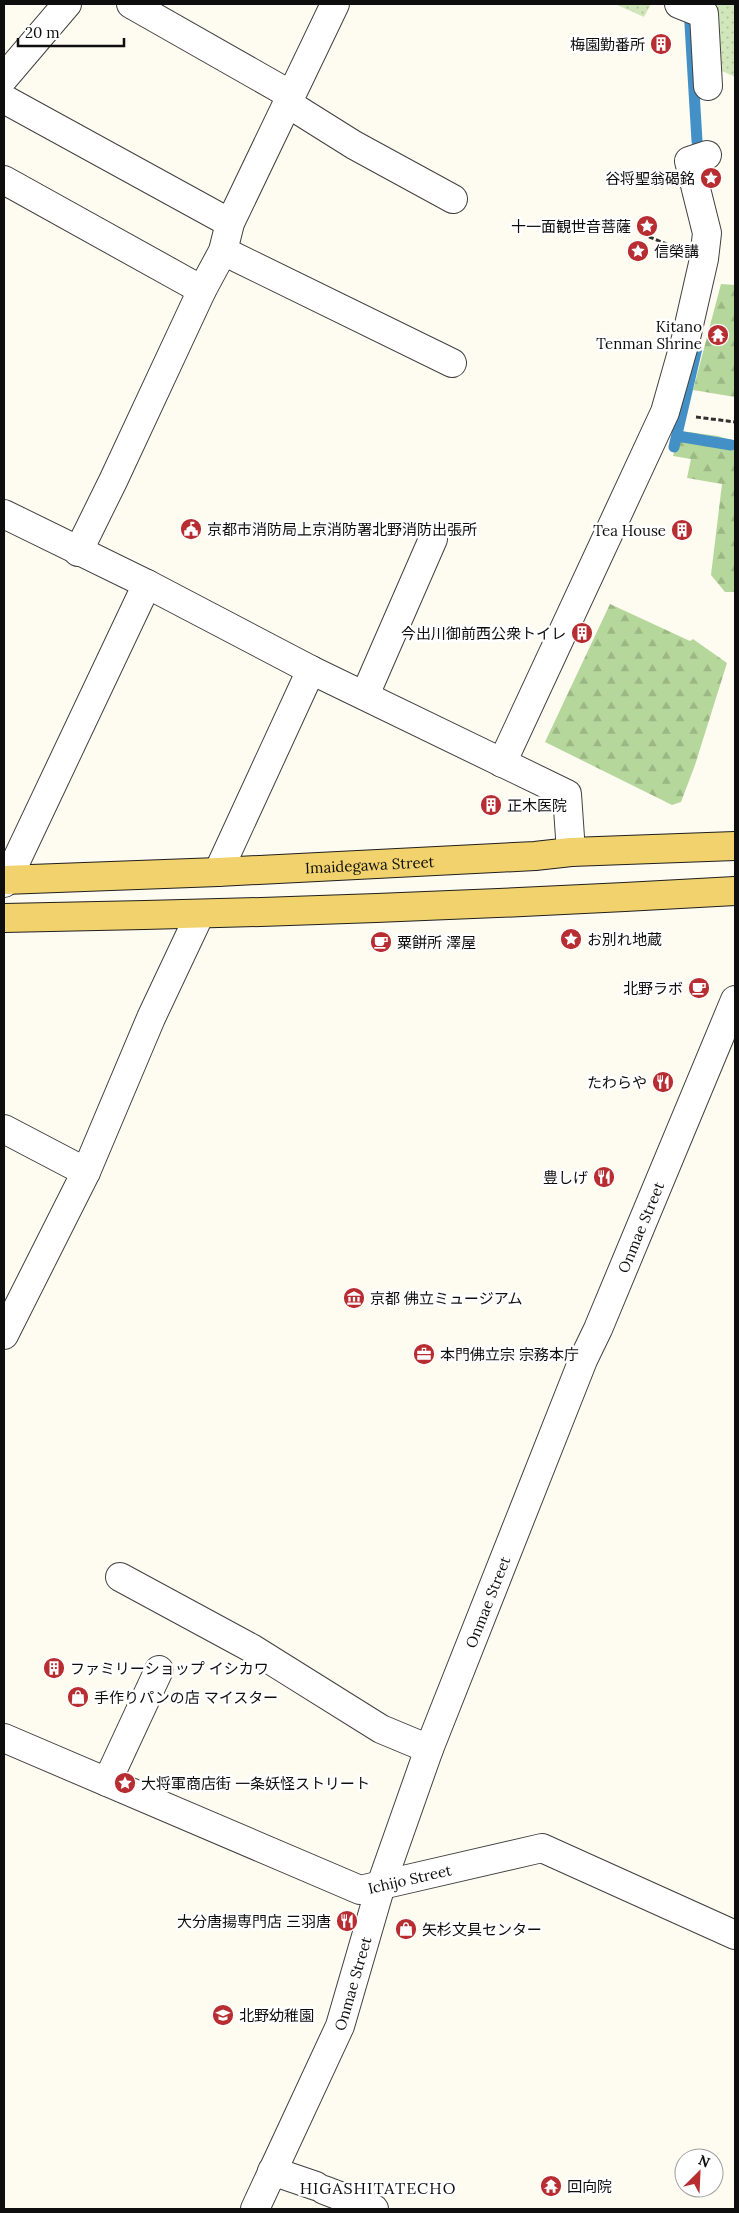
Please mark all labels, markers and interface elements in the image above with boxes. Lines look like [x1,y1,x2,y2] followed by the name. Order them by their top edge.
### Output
[18,15,124,47] scale bar
[25,23,60,42] text: 20 m
[649,32,673,56] building icon: 梅園勤番所
[570,35,645,54] place label: 梅園勤番所
[699,166,723,190] place icon: 谷将聖翁碣銘
[605,169,695,188] place label: 谷将聖翁碣銘
[635,214,659,238] place icon: 十一面観世音菩薩
[511,217,631,236] place label: 十一面観世音菩薩
[626,239,650,263] place icon: 信榮講
[654,242,699,261] place label: 信榮講
[596,317,702,353] place label: Kitano Tenman Shrine
[706,323,730,347] temple icon: Kitano Tenman Shrine
[179,517,203,541] public building icon: 京都市消防局上京消防署北野消防出張所
[670,518,694,542] building icon: Tea House
[207,520,477,539] place label: 京都市消防局上京消防署北野消防出張所
[593,521,666,540] place label: Tea House
[570,621,594,645] building icon: 今出川御前西公衆トイレ
[401,624,566,643] place label: 今出川御前西公衆トイレ
[479,793,503,817] building icon: 正木医院
[507,796,567,815] place label: 正木医院
[305,852,435,877] street label: Imaidegawa Street
[559,927,583,951] place icon: お別れ地蔵
[369,930,393,954] cafe icon: 粟餅所 澤屋
[587,930,662,949] place label: お別れ地蔵
[397,933,476,952] place label: 粟餅所 澤屋
[687,976,711,1000] cafe icon: 北野ラボ
[623,979,683,998] place label: 北野ラボ
[651,1070,675,1094] restaurant icon: たわらや
[587,1073,647,1092] place label: たわらや
[592,1165,616,1189] restaurant icon: 豊しげ
[543,1168,588,1187] place label: 豊しげ
[613,1179,668,1275] street label: Onmae Street
[342,1286,366,1310] museum icon: 京都 佛立ミュージアム
[370,1289,523,1308] place label: 京都 佛立ミュージアム
[412,1342,436,1366] office icon: 本門佛立宗 宗務本庁
[440,1345,579,1364] place label: 本門佛立宗 宗務本庁
[461,1553,514,1650] street label: Onmae Street
[42,1656,66,1680] building icon: ファミリーショップ イシカワ
[70,1659,269,1678] place label: ファミリーショップ イシカワ
[66,1685,90,1709] shop icon: 手作りパンの店 マイスター
[94,1688,278,1707] place label: 手作りパンの店 マイスター
[113,1771,137,1795] place icon: 大将軍商店街 一条妖怪ストリート
[141,1774,370,1793] place label: 大将軍商店街 一条妖怪ストリート
[366,1860,453,1897] street label: Ichijo Street
[335,1909,359,1933] restaurant icon: 大分唐揚専門店 三羽唐
[177,1912,331,1931] place label: 大分唐揚専門店 三羽唐
[394,1917,418,1941] shop icon: 矢杉文具センター
[422,1920,542,1939] place label: 矢杉文具センター
[330,1934,375,2033] street label: Onmae Street
[211,2003,235,2027] school or university icon: 北野幼稚園
[239,2006,314,2025] place label: 北野幼稚園
[674,2148,724,2198] north arrow
[696,2151,713,2172] text: N
[539,2174,563,2198] temple icon: 回向院
[567,2177,612,2196] place label: 回向院
[300,2178,456,2198] district label: HIGASHITATECHO

